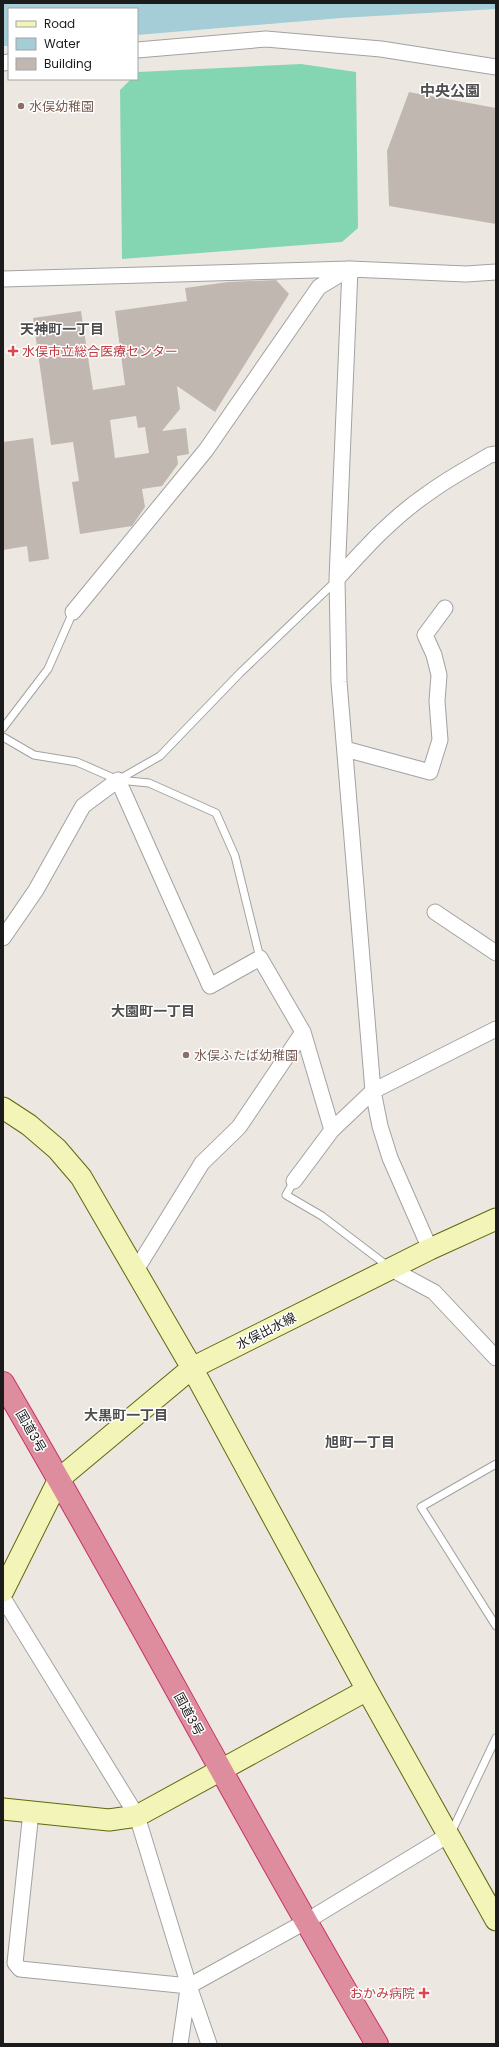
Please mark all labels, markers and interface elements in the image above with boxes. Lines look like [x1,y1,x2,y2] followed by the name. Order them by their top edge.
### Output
[8,8,138,80] legend
[44,15,75,32] text: Road
[44,35,81,52] text: Water
[44,55,92,72] text: Building
[420,80,480,101] district label: 中央公園
[29,97,94,116] place label: 水俣幼稚園
[16,101,26,111] marker: 水俣幼稚園
[20,319,104,339] district label: 天神町一丁目
[22,342,178,361] place label: 水俣市立総合医療センター
[7,345,19,357] marker: 水俣市立総合医療センター
[111,1001,195,1021] district label: 大園町一丁目
[194,1046,298,1065] place label: 水俣ふたば幼稚園
[181,1050,191,1060] marker: 水俣ふたば幼稚園
[233,1308,299,1354] street label: 水俣出水線
[84,1405,168,1425] district label: 大黒町一丁目
[11,1406,51,1456] street label: 国道3号
[325,1432,395,1452] district label: 旭町一丁目
[169,1689,209,1739] street label: 国道3号
[350,1984,415,2003] place label: おかみ病院
[418,1987,430,1999] marker: おかみ病院

